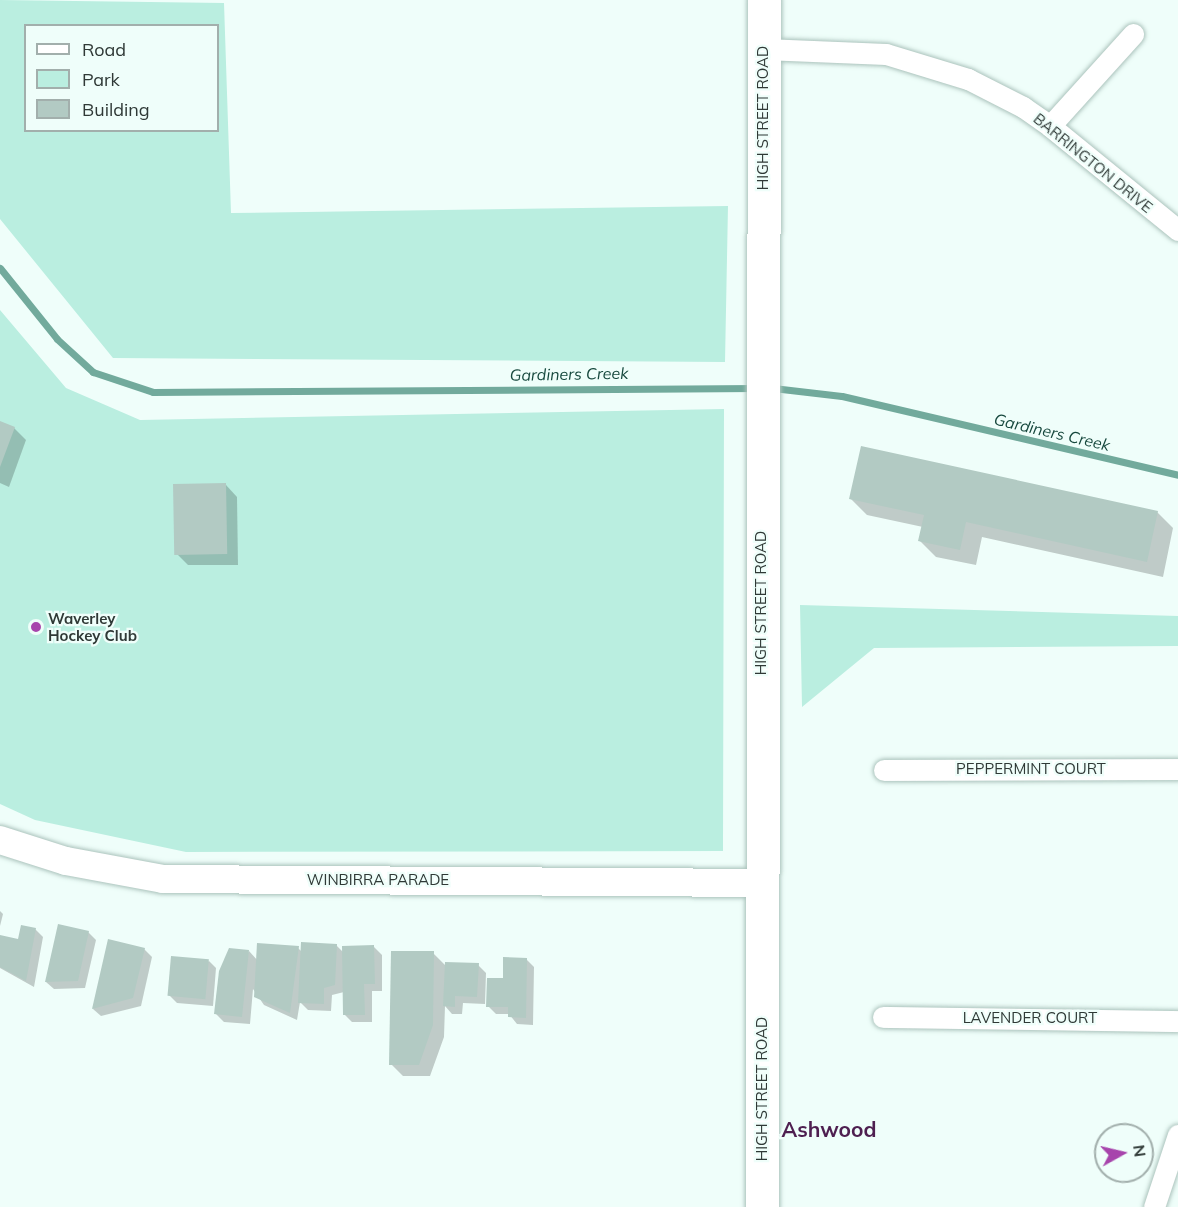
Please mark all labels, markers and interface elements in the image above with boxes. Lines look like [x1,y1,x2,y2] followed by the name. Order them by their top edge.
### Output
[24,24,219,132] legend
[82,38,126,61] text: Road
[754,46,772,190] street label: HIGH STREET ROAD
[82,68,120,91] text: Park
[82,98,150,121] text: Building
[1030,110,1156,216] street label: BARRINGTON DRIVE
[510,363,628,385] water label: Gardiners Creek
[992,409,1112,455] water label: Gardiners Creek
[752,531,770,675] street label: HIGH STREET ROAD
[48,609,137,644] place label: Waverley Hockey Club
[29,620,43,634] marker: Waverley Hockey Club
[956,760,1106,778] street label: PEPPERMINT COURT
[307,871,449,889] street label: WINBIRRA PARADE
[963,1009,1097,1027] street label: LAVENDER COURT
[753,1017,771,1161] street label: HIGH STREET ROAD
[782,1116,876,1142] district label: Ashwood
[1094,1123,1154,1183] north arrow
[1129,1143,1151,1158] text: N

